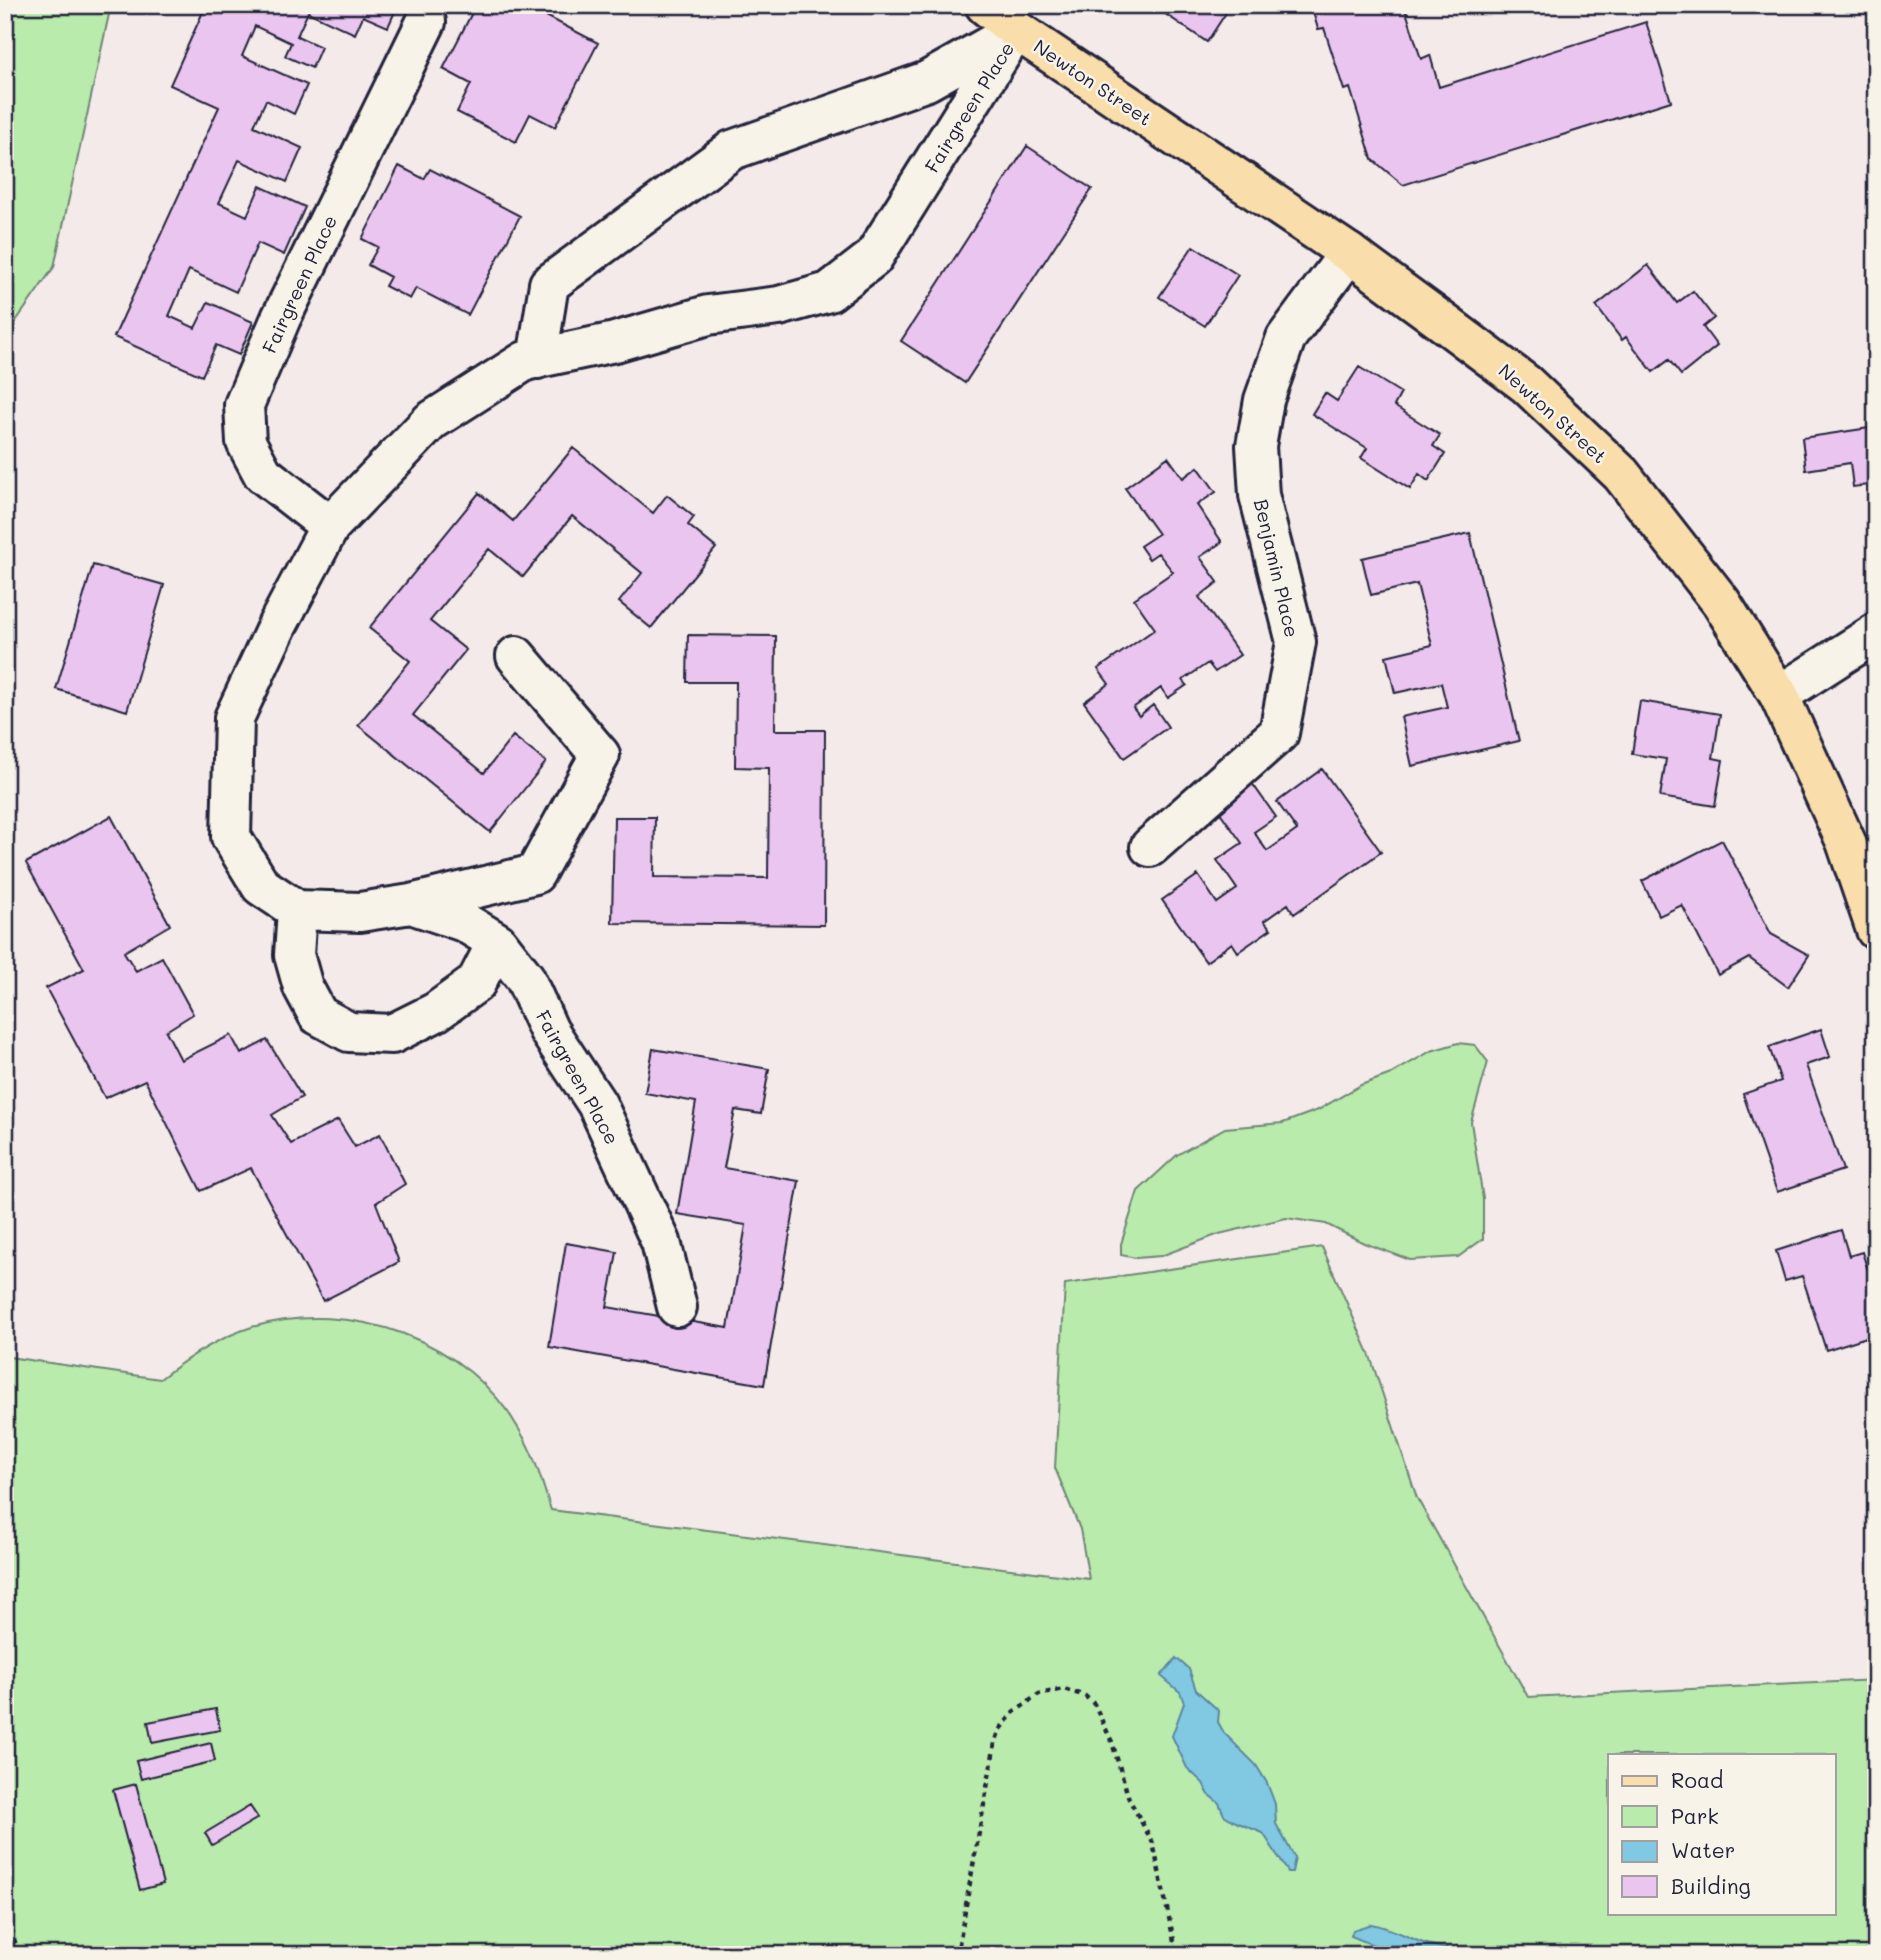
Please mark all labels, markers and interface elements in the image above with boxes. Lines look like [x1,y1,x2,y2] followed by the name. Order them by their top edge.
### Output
[1029,33,1157,131] street label: Newton Street
[919,37,1019,177] street label: Fairgreen Place
[256,211,342,357] street label: Fairgreen Place
[1494,358,1612,468] street label: Newton Street
[1249,496,1305,640] street label: Benjamin Place
[531,1005,625,1149] street label: Fairgreen Place
[1608,1754,1836,1914] legend
[1671,1766,1723,1793] text: Road
[1671,1802,1719,1829] text: Park
[1671,1836,1735,1863] text: Water
[1671,1872,1751,1899] text: Building

